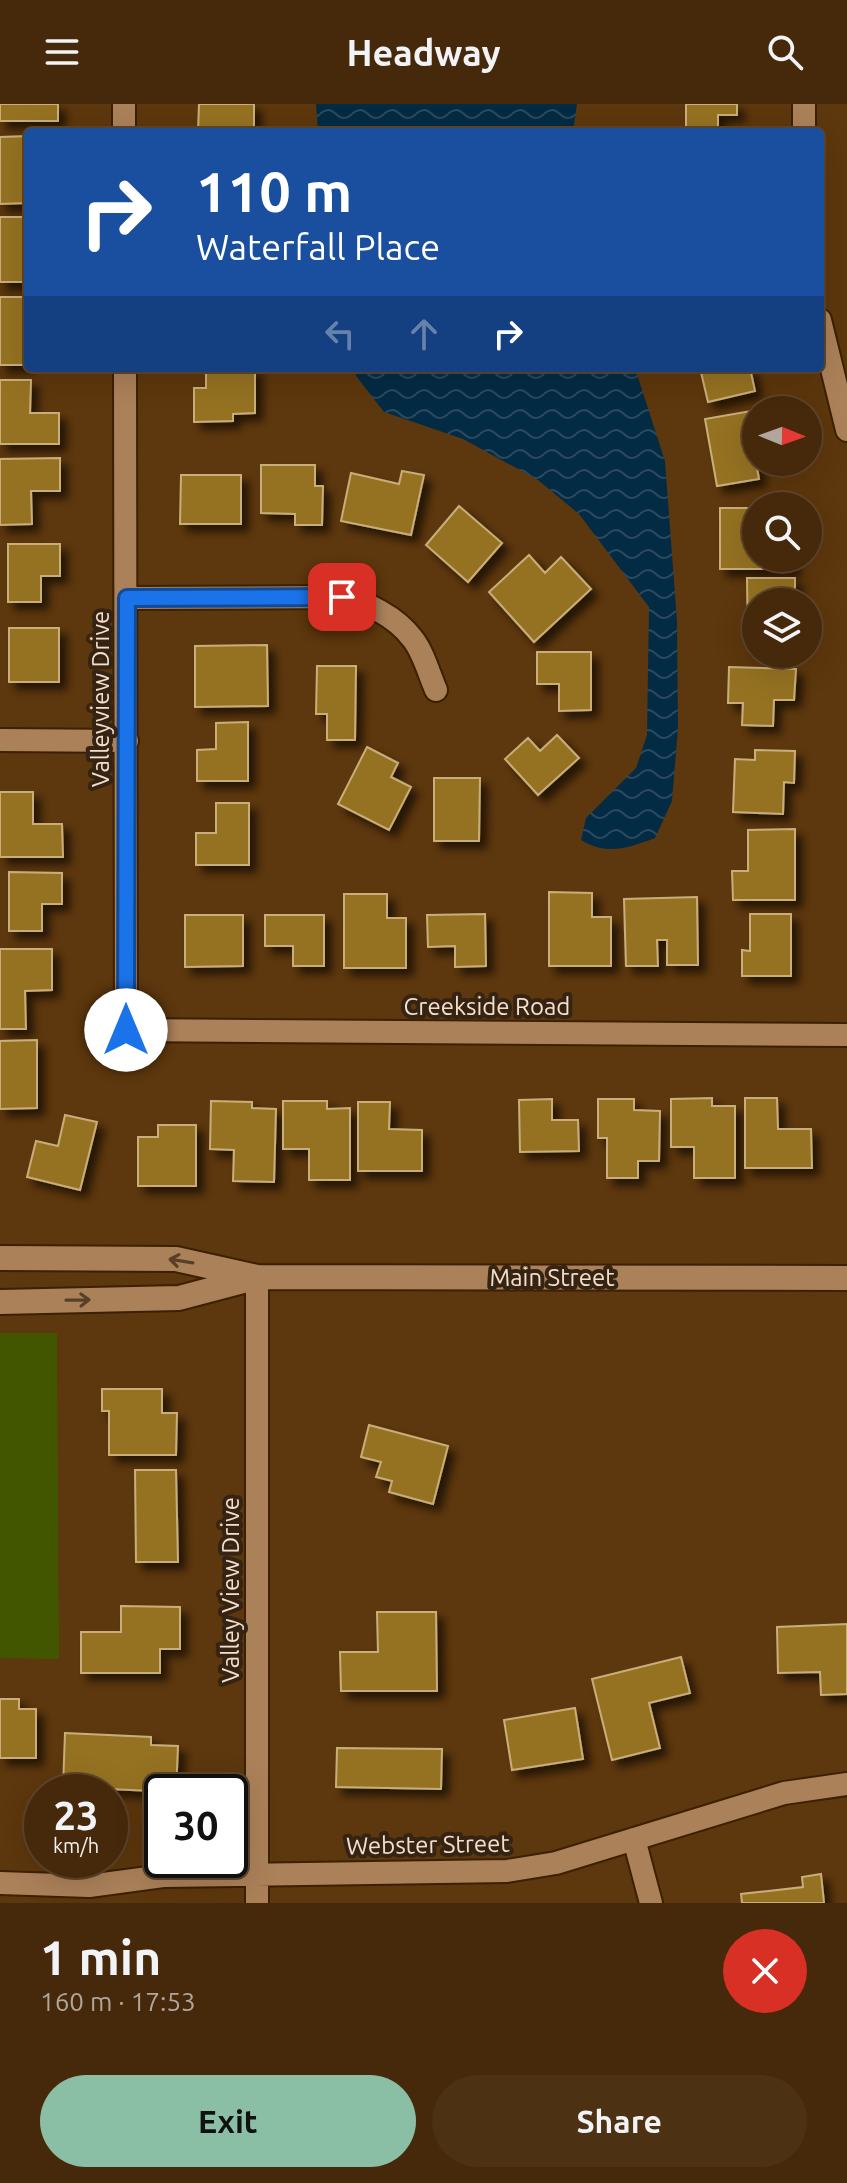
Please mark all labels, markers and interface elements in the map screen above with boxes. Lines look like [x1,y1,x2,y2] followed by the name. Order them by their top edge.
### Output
[40,30,84,74] icon: menu
[763,30,807,74] icon: search
[346,32,501,73] text: Headway
[64,160,168,264] icon: right
[196,160,352,223] text: 110 m
[196,226,440,267] text: Waterfall Place
[318,312,362,356] icon: left
[402,312,446,356] icon: ahead
[486,312,530,356] icon: right
[742,396,822,476] north arrow
[742,396,822,668] map controls
[742,492,822,572] button: search
[308,563,376,631] pin
[320,575,364,619] icon: arrive
[742,588,822,668] button: layers
[87,611,114,787] street label: Valleyview Drive
[84,988,168,1072] position arrow
[404,993,570,1020] street label: Creekside Road
[169,1253,194,1268] one-way arrow
[489,1264,615,1291] street label: Main Street
[64,1292,91,1308] one-way arrow
[217,1497,244,1683] street label: Valley View Drive
[144,1774,248,1878] speed limit sign: 30
[53,1793,99,1838] text: 23
[346,1830,511,1859] street label: Webster Street
[53,1834,99,1857] text: km/h
[723,1929,807,2013] button: close
[40,1930,161,1984] text: 1 min
[40,1987,196,2016] text: 160 m · 17:53
[40,2075,416,2167] button: Exit
[432,2075,807,2167] button: Share

